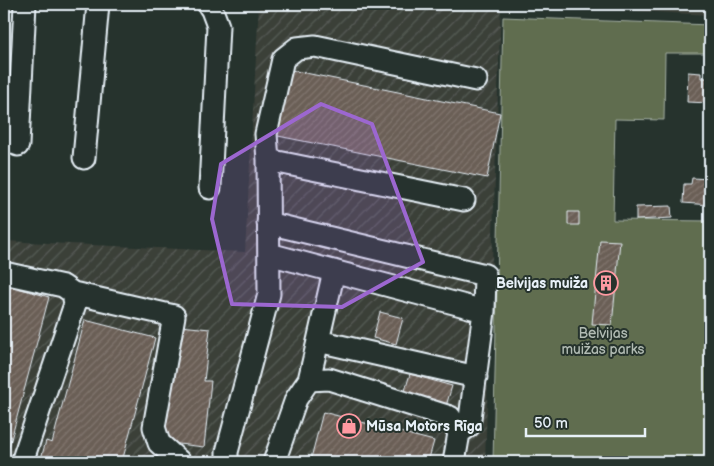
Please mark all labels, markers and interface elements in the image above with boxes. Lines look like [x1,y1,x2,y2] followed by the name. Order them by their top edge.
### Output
[593,270,619,296] building icon: Belvijas muiža
[496,275,588,292] place label: Belvijas muiža
[562,325,645,358] park label: Belvijas muižas parks
[526,406,645,438] scale bar
[336,413,362,439] shop icon: Mūsa Motors Rīga
[534,414,568,433] text: 50 m
[366,418,483,435] place label: Mūsa Motors Rīga

